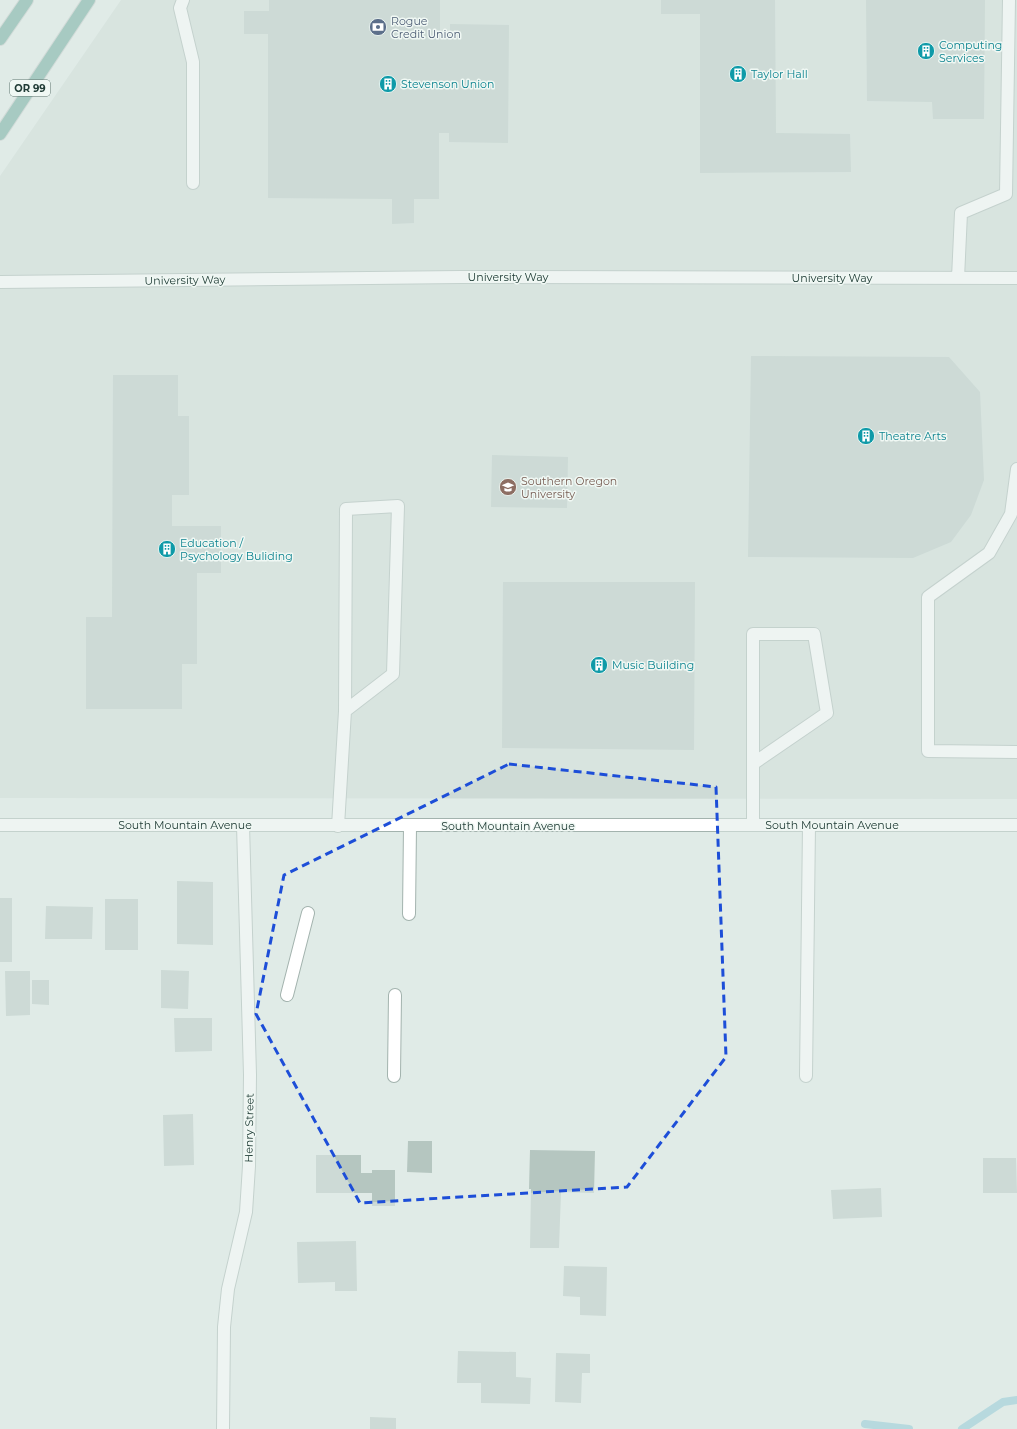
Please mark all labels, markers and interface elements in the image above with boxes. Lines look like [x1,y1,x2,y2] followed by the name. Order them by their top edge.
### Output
[391,14,461,41] place label: Rogue Credit Union
[368,17,388,37] bank icon: Rogue Credit Union
[939,38,1002,65] place label: Computing Services
[916,41,936,61] building icon: Computing Services
[728,64,748,84] building icon: Taylor Hall
[751,67,808,81] place label: Taylor Hall
[378,74,398,94] building icon: Stevenson Union
[401,77,494,91] place label: Stevenson Union
[10,80,50,96] road number: OR 99
[468,270,549,284] street label: University Way
[792,271,873,285] street label: University Way
[144,272,226,288] street label: University Way
[856,426,876,446] building icon: Theatre Arts
[879,429,947,443] place label: Theatre Arts
[521,474,617,501] place label: Southern Oregon University
[498,477,518,497] school or university icon: Southern Oregon University
[180,536,293,563] place label: Education / Psychology Buliding
[157,539,177,559] building icon: Education / Psychology Buliding
[589,655,609,675] building icon: Music Building
[612,658,694,672] place label: Music Building
[118,818,252,832] street label: South Mountain Avenue
[765,818,899,832] street label: South Mountain Avenue
[441,819,575,833] street label: South Mountain Avenue
[241,1093,257,1163] street label: Henry Street

